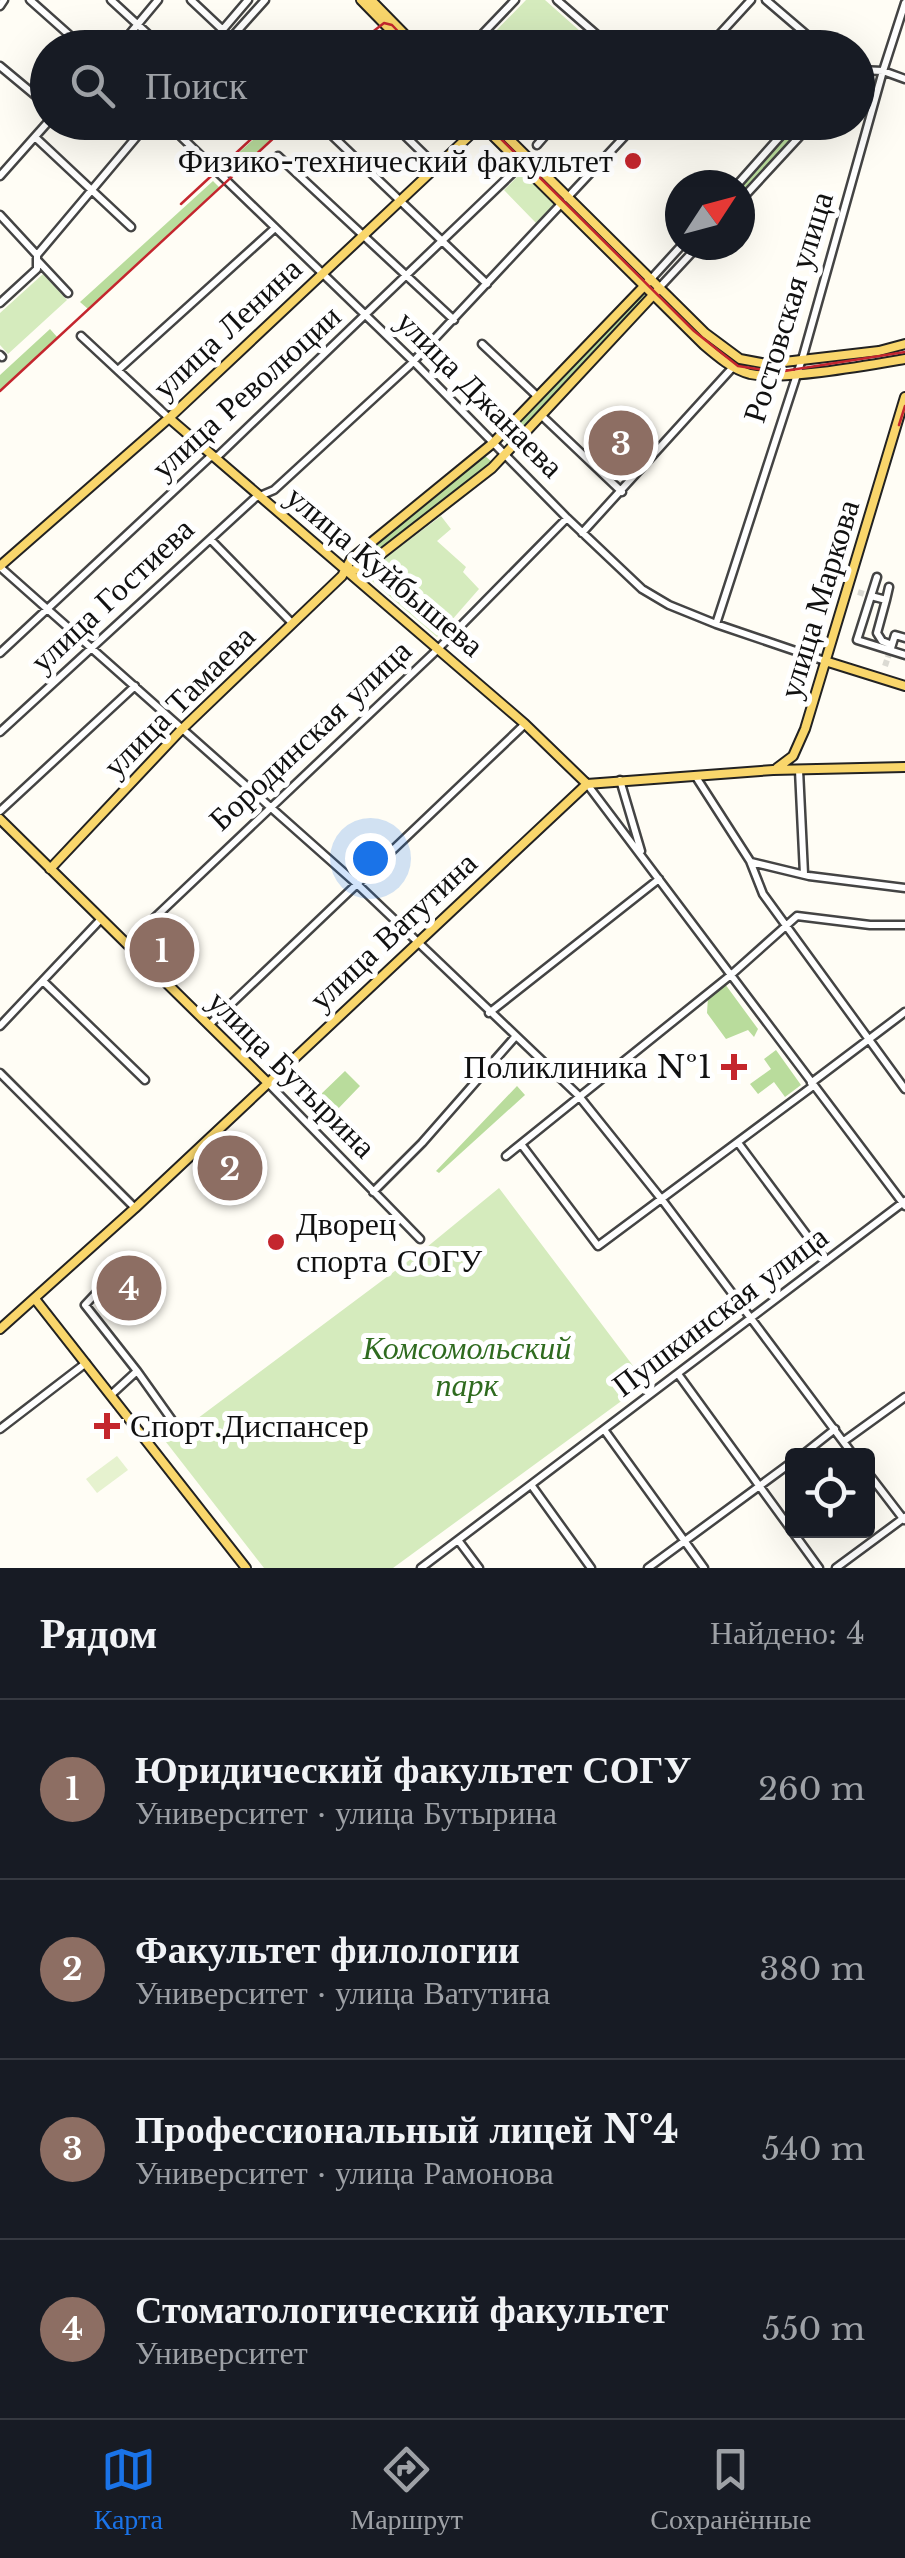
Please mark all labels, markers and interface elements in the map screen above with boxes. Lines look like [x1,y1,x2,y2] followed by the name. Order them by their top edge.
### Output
[30,30,875,140] search box
[65,58,120,113] icon: search
[145,62,247,109] text: Поиск
[178,141,613,181] place label: Физико-технический факультет
[622,150,644,172] marker: Физико-технический факультет
[665,170,755,260] north arrow
[734,187,842,427] street label: Ростовская улица
[144,249,310,407] street label: улица Ленина
[143,296,349,488] street label: улица Революции
[388,302,572,486] street label: улица Джанаева
[588,406,654,480] pin: 3
[278,477,492,665] street label: улица Куйбышева
[770,495,868,703] street label: улица Маркова
[22,509,202,681] street label: улица Гостиева
[95,617,263,785] street label: улица Тамаева
[200,631,420,839] street label: Бородинская улица
[345,833,396,884] your location
[301,843,485,1019] street label: улица Ватутина
[130,912,194,988] pin: 1
[199,981,385,1167] street label: улица Бутырина
[463,1047,712,1087] place label: Поликлиника №1
[721,1054,747,1080] marker: Поликлиника №1
[198,1130,262,1206] pin: 2
[296,1204,483,1281] place label: Дворец спорта СОГУ
[604,1217,836,1405] street label: Пушкинская улица
[265,1231,287,1253] marker: Дворец спорта СОГУ
[96,1250,162,1326] pin: 4
[362,1328,571,1405] park label: Комсомольский парк
[130,1406,369,1446] place label: Спорт.Диспансер
[94,1413,120,1439] marker: Спорт.Диспансер
[785,1448,875,1538] map controls
[785,1448,875,1538] button: locate
[40,1607,157,1659] text: Рядом
[710,1613,865,1653] text: Найдено: 4
[135,1746,691,1793] text: Юридический факультет СОГУ
[66,1769,79,1809] text: 1
[758,1769,865,1809] text: 260 m
[135,1793,557,1833] text: Университет · улица Бутырина
[135,1926,520,1973] text: Факультет филологии
[62,1949,83,1989] text: 2
[760,1949,865,1989] text: 380 m
[135,1973,550,2013] text: Университет · улица Ватутина
[135,2106,679,2153] text: Профессиональный лицей №4
[62,2129,83,2169] text: 3
[762,2129,865,2169] text: 540 m
[135,2153,554,2193] text: Университет · улица Рамонова
[135,2286,668,2333] text: Стоматологический факультет
[62,2309,83,2349] text: 4
[762,2309,865,2349] text: 550 m
[135,2333,308,2373] text: Университет
[94,2442,163,2537] tab: Карта
[350,2442,463,2537] tab: Маршрут
[650,2442,811,2537] tab: Сохранённые

